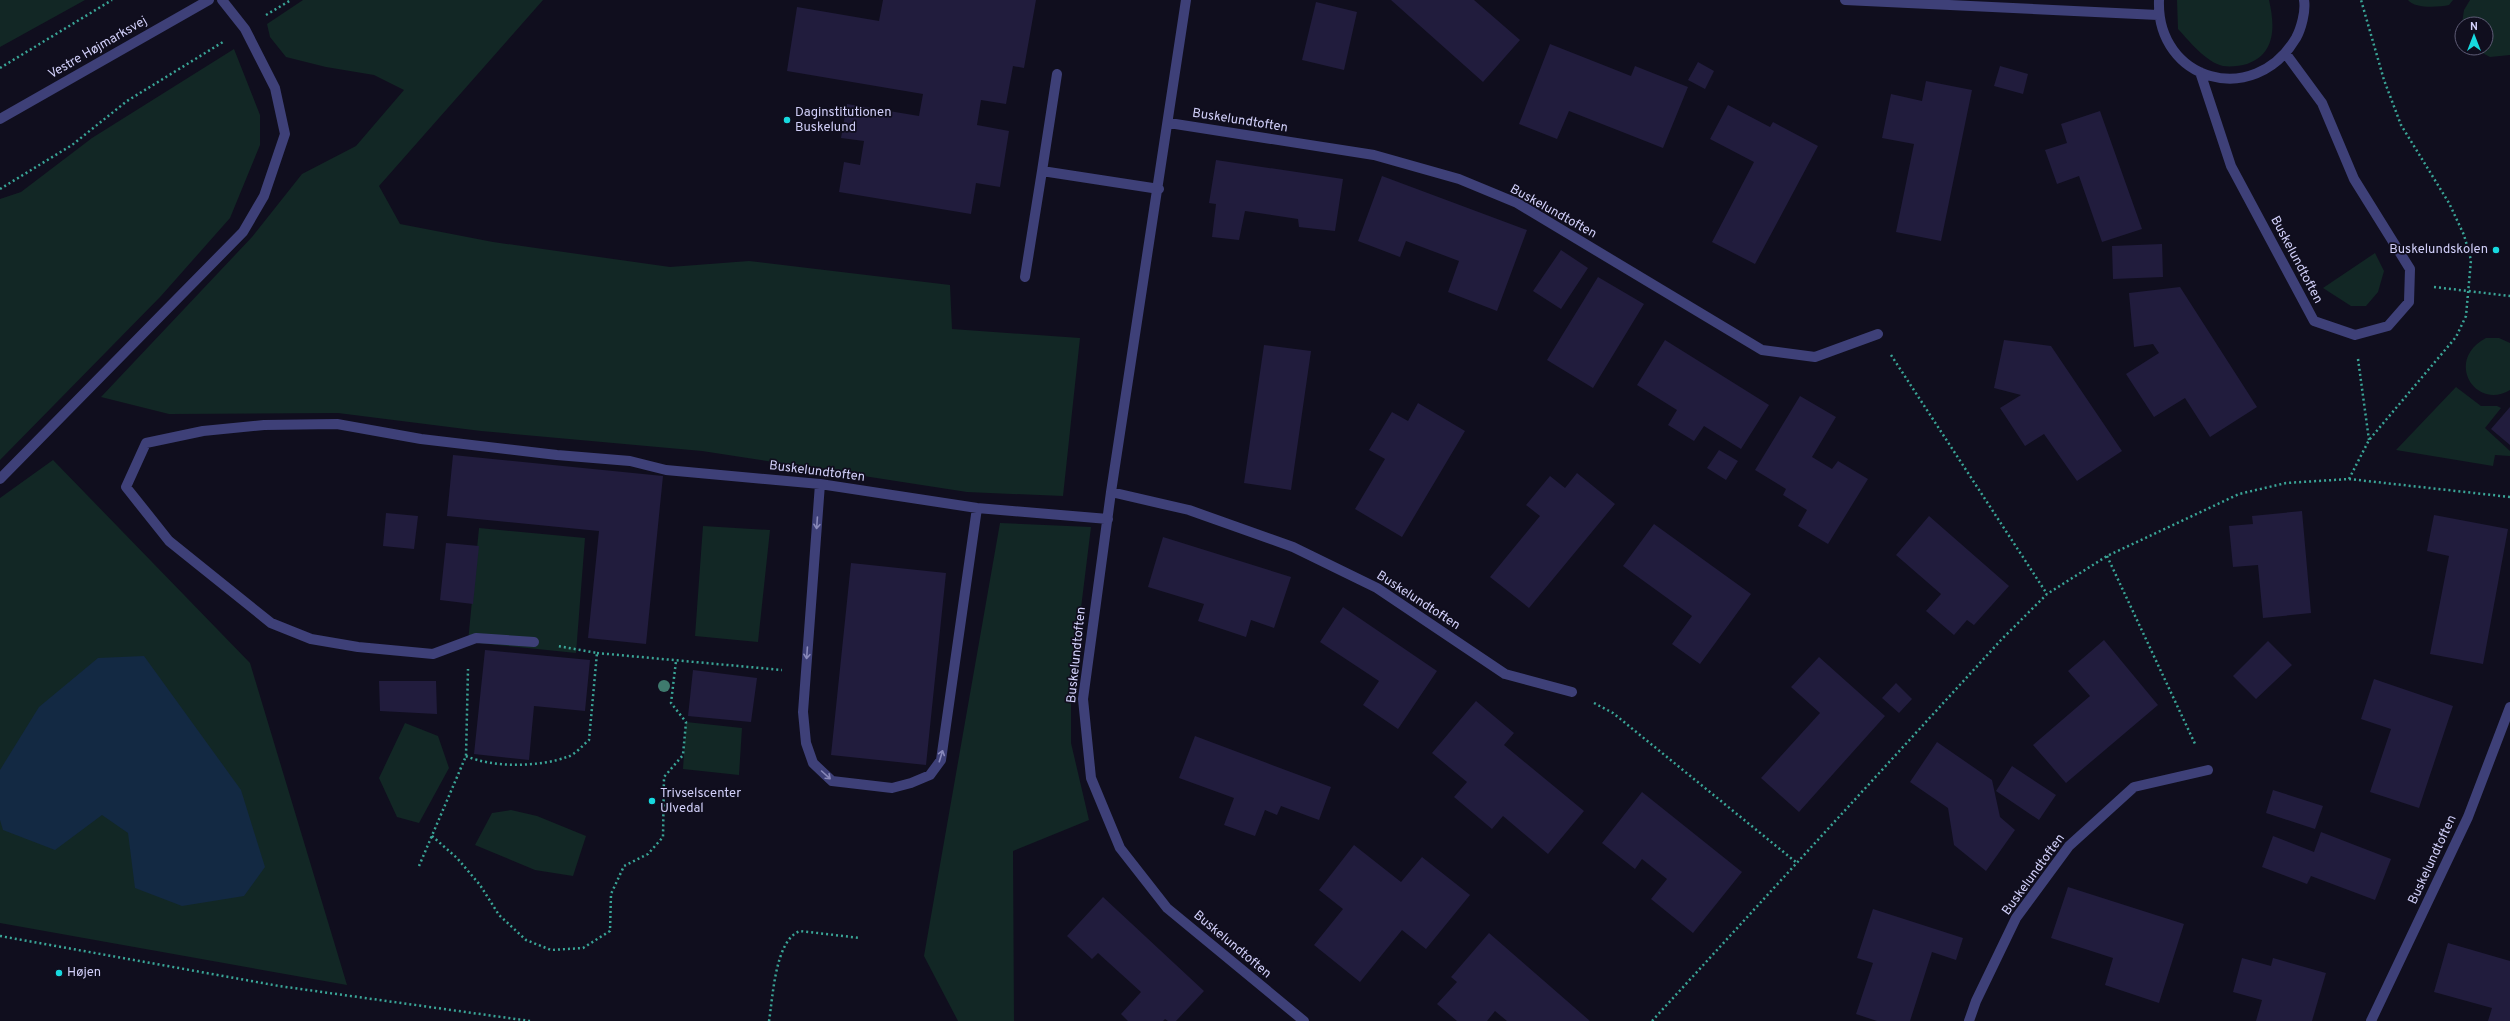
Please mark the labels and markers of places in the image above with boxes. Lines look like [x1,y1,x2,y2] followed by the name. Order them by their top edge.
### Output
[795,105,892,136] place label: Daginstitutionen Buskelund
[782,115,792,125] marker: Daginstitutionen Buskelund
[2389,242,2488,258] place label: Buskelundskolen
[2491,245,2501,255] marker: Buskelundskolen
[660,786,741,817] place label: Trivselscenter Ulvedal
[647,796,657,806] marker: Trivselscenter Ulvedal
[67,965,101,981] place label: Højen
[54,968,64,978] marker: Højen

